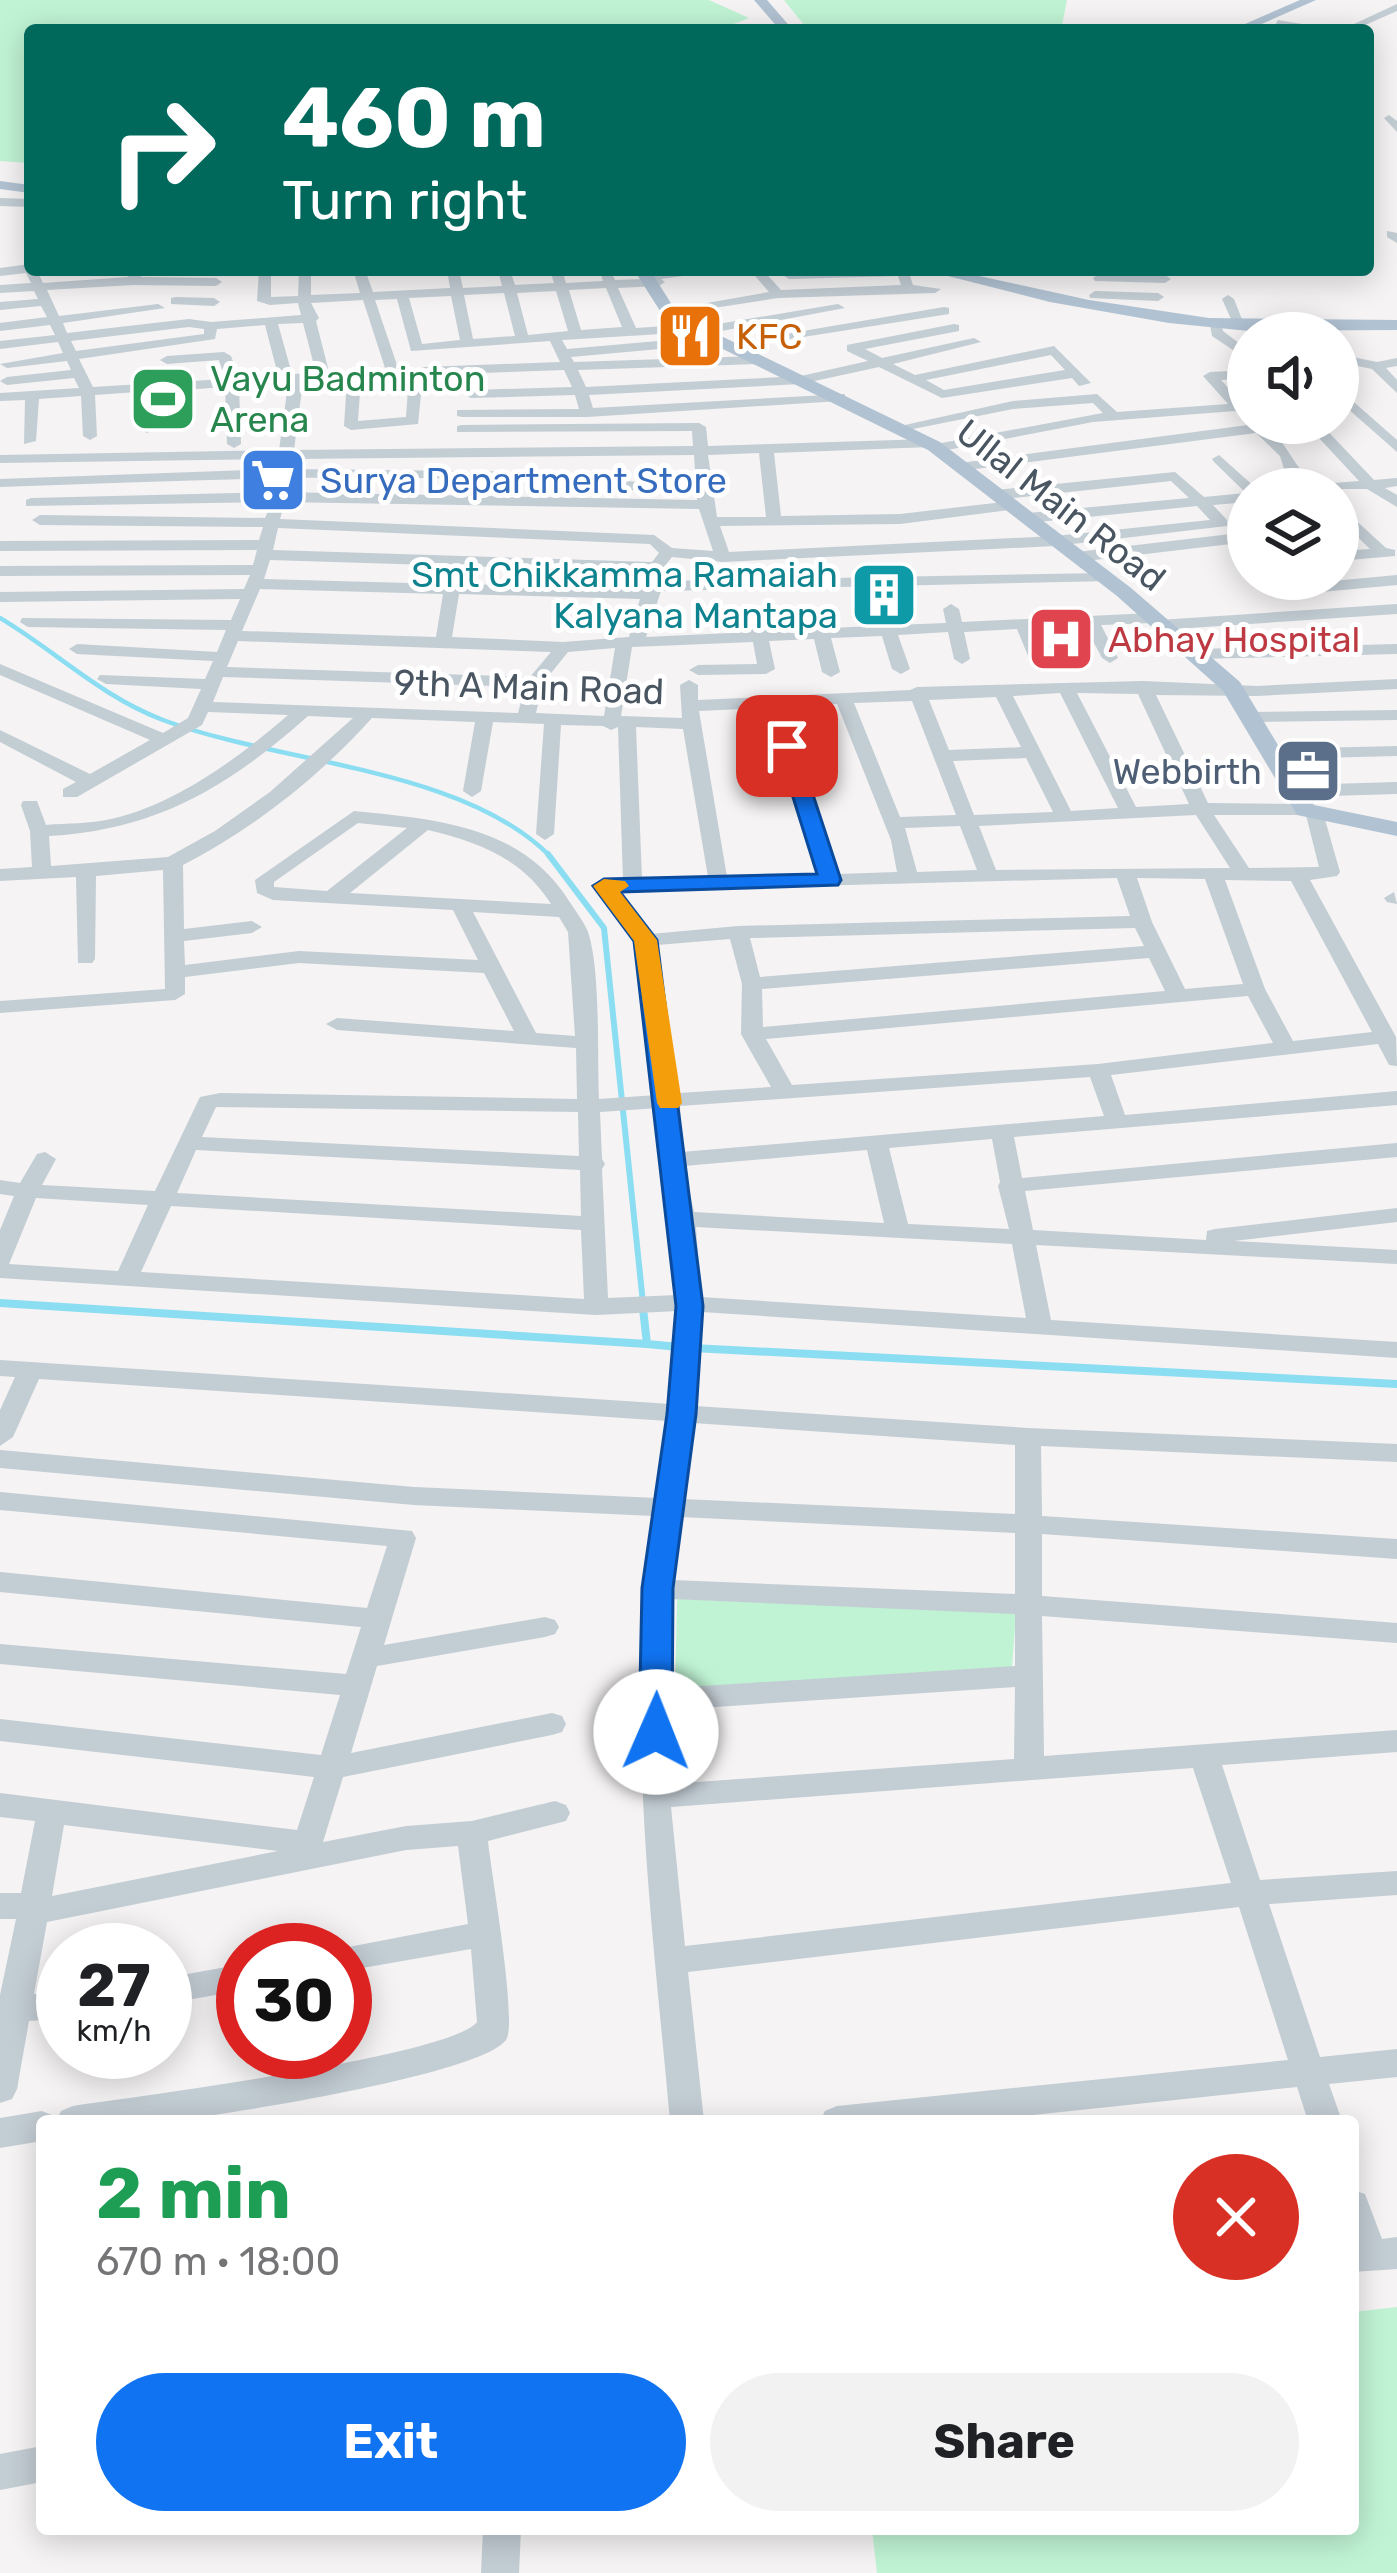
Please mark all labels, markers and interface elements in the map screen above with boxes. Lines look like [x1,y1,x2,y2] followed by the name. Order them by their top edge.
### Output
[282,68,546,168] text: 460 m
[84,72,240,228] icon: right
[282,169,527,233] text: Turn right
[655,301,725,371] restaurant icon: KFC
[1227,312,1359,600] map controls
[1227,312,1359,444] button: sound
[736,315,802,358] place label: KFC
[210,357,486,441] place label: Vayu Badminton Arena
[128,364,198,434] sports icon: Vayu Badminton Arena
[948,410,1174,600] street label: Ullal Main Road
[238,445,308,515] supermarket icon: Surya Department Store
[320,459,727,502] place label: Surya Department Store
[1227,468,1359,600] button: layers
[411,553,838,637] place label: Smt Chikkamma Ramaiah Kalyana Mantapa
[849,560,919,630] building icon: Smt Chikkamma Ramaiah Kalyana Mantapa
[1026,604,1096,674] hospital icon: Abhay Hospital
[1108,618,1360,661] place label: Abhay Hospital
[393,661,665,713] street label: 9th A Main Road
[736,695,838,797] pin
[754,713,820,779] icon: arrive
[1273,736,1343,806] office icon: Webbirth
[1113,750,1262,793] place label: Webbirth
[593,1669,719,1795] position arrow
[216,1923,372,2079] speed limit sign: 30
[77,1950,151,2021] text: 27
[77,2013,151,2049] text: km/h
[96,2151,291,2236] text: 2 min
[1173,2154,1299,2280] button: close
[96,2239,340,2285] text: 670 m · 18:00
[96,2373,686,2511] button: Exit
[710,2373,1299,2511] button: Share

